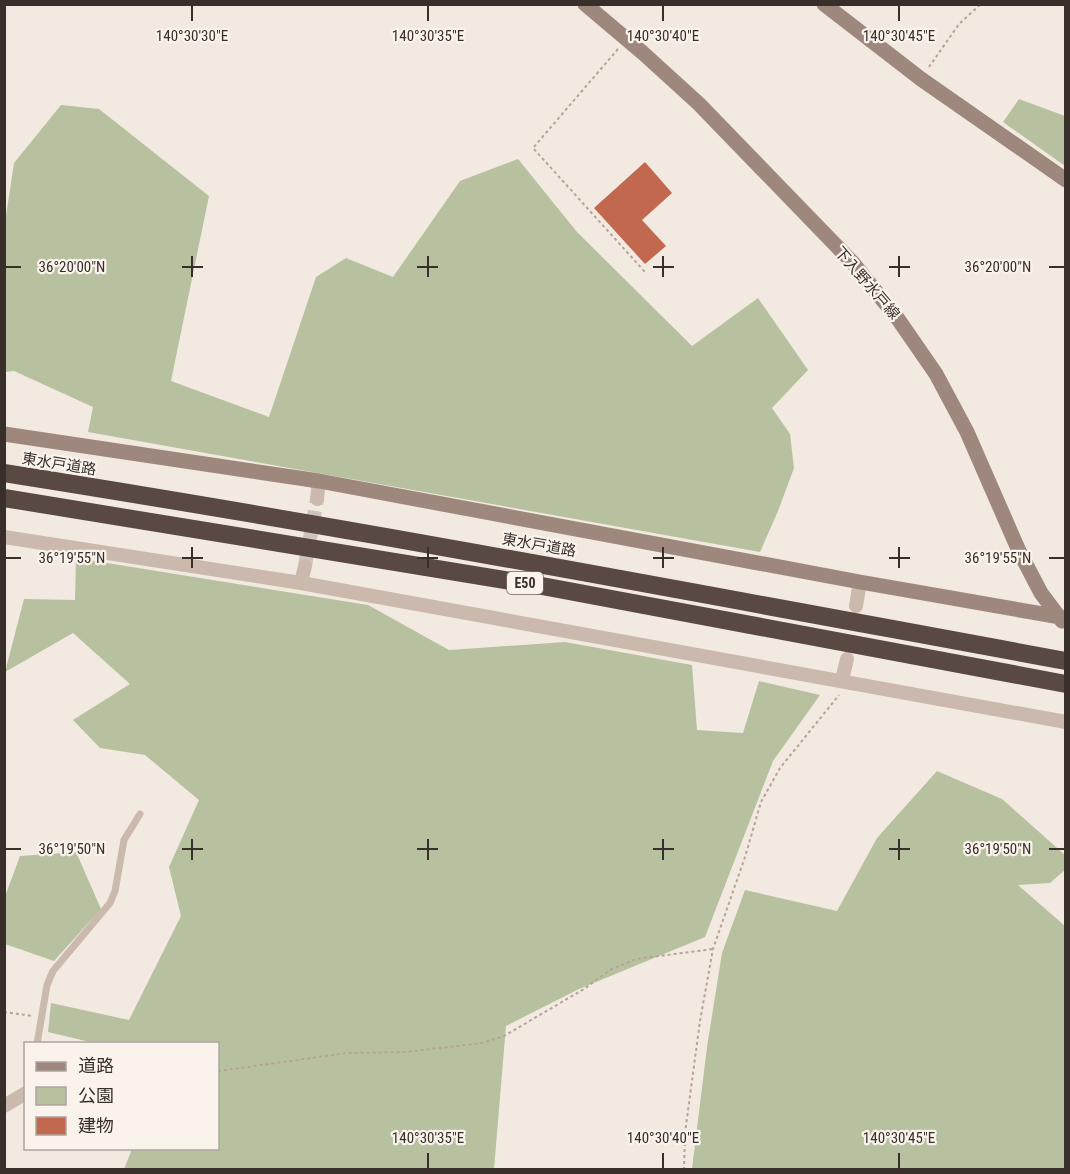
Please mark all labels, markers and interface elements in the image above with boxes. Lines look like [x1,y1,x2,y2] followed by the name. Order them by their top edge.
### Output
[156,27,228,45] text: 140°30'30"E
[392,27,464,45] text: 140°30'35"E
[627,27,699,45] text: 140°30'40"E
[863,27,935,45] text: 140°30'45"E
[831,243,903,323] street label: 下入野水戸線
[39,258,105,276] text: 36°20'00"N
[965,258,1031,276] text: 36°20'00"N
[21,449,97,479] street label: 東水戸道路
[500,530,578,560] street label: 東水戸道路
[39,549,105,567] text: 36°19'55"N
[965,549,1031,567] text: 36°19'55"N
[507,572,543,594] road number: E50
[39,840,105,858] text: 36°19'50"N
[965,840,1031,858] text: 36°19'50"N
[24,1042,219,1150] legend
[78,1055,114,1076] text: 道路
[78,1085,114,1106] text: 公園
[78,1115,114,1136] text: 建物
[392,1129,464,1147] text: 140°30'35"E
[627,1129,699,1147] text: 140°30'40"E
[863,1129,935,1147] text: 140°30'45"E

